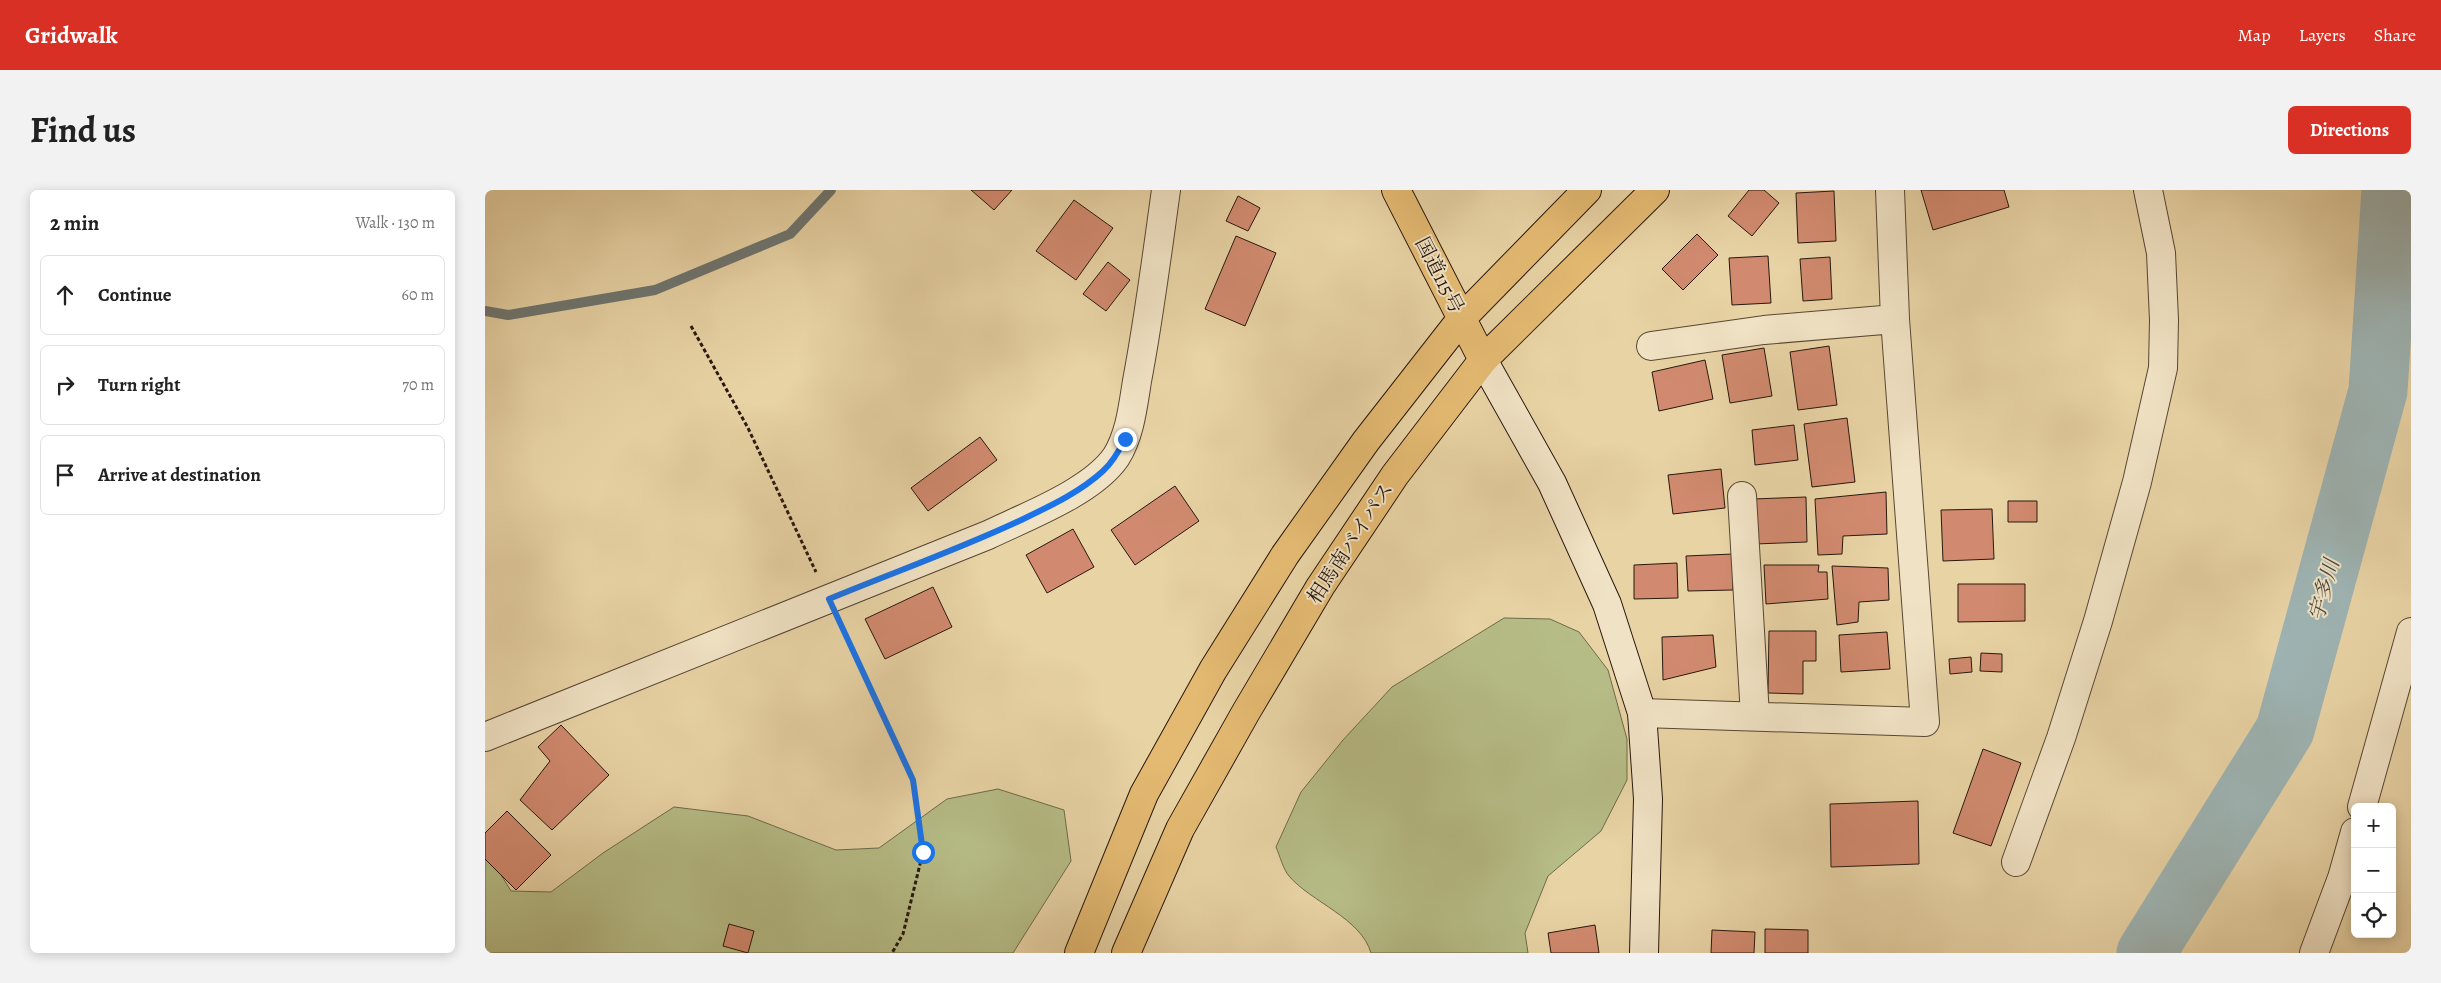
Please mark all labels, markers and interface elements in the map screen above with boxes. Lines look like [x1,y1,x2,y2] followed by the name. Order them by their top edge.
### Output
[25,19,118,51] text: Gridwalk
[2238,23,2271,47] text: Map
[2299,23,2346,47] text: Layers
[2374,23,2416,47] text: Share
[30,106,136,154] text: Find us
[2288,106,2411,154] button: Directions
[50,209,99,237] text: 2 min
[355,212,435,234] text: Walk · 130 m
[1409,232,1470,318] street label: 国道115号
[51,281,79,309] icon: ahead
[98,282,172,308] text: Continue
[402,284,434,306] text: 60 m
[51,371,79,399] icon: right
[98,372,180,398] text: Turn right
[402,374,434,396] text: 70 m
[1114,428,1137,451] route end
[51,461,79,489] icon: arrive
[98,462,261,488] text: Arrive at destination
[1301,477,1400,609] street label: 相馬南バイパス
[2302,554,2346,624] water label: 宇多川
[2351,803,2396,938] map controls
[2351,803,2396,848] button: +
[912,841,935,864] route start
[2351,848,2396,893] button: −
[2351,893,2396,938] button: locate

